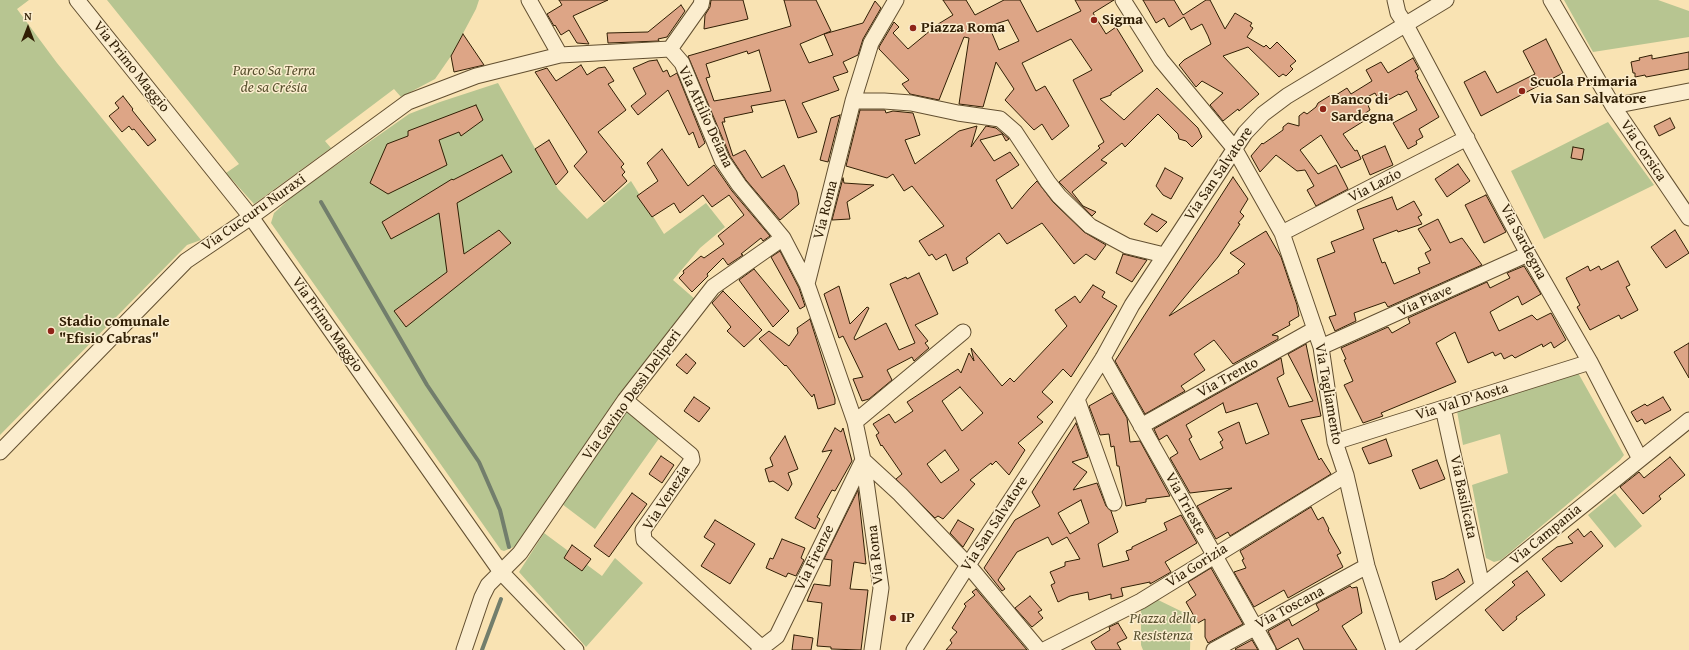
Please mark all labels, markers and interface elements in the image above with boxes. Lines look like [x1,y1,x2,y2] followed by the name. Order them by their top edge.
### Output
[8,8,48,48] north arrow
[24,8,32,24] text: N
[1102,11,1143,29] place label: Sigma
[1089,15,1099,25] marker: Sigma
[89,18,173,116] street label: Via Primo Maggio
[921,19,1005,37] place label: Piazza Roma
[908,23,918,33] marker: Piazza Roma
[233,62,315,97] park label: Parco Sa Terra de sa Crésia
[673,63,737,171] street label: Via Attilio Deiana
[1530,73,1646,108] place label: Scuola Primaria Via San Salvatore
[1517,86,1527,96] marker: Scuola Primaria Via San Salvatore
[1331,91,1394,126] place label: Banco di Sardegna
[1318,104,1328,114] marker: Banco di Sardegna
[1616,117,1670,185] street label: Via Corsica
[1181,124,1257,224] street label: Via San Salvatore
[1345,165,1405,207] street label: Via Lazio
[199,170,309,256] street label: Via Cuccuru Nuraxi
[810,179,842,241] street label: Via Roma
[1496,201,1550,283] street label: Via Sardegna
[287,274,367,376] street label: Via Primo Maggio
[1395,281,1455,321] street label: Via Piave
[59,313,170,348] place label: Stadio comunale "Efisio Cabras"
[46,326,56,336] marker: Stadio comunale "Efisio Cabras"
[579,326,685,464] street label: Via Gavino Dessì Deliperi
[1310,342,1346,446] street label: Via Tagliamento
[1194,354,1262,402] street label: Via Trento
[1413,379,1511,425] street label: Via Val D'Aosta
[1445,454,1481,540] street label: Via Basilicata
[639,462,695,534] street label: Via Venezia
[1161,470,1209,538] street label: Via Trieste
[958,473,1032,575] street label: Via San Salvatore
[1507,501,1585,569] street label: Via Campania
[791,522,839,594] street label: Via Firenze
[864,524,888,586] street label: Via Roma
[1163,540,1231,592] street label: Via Gorizia
[1253,582,1327,634] street label: Via Toscana
[901,609,915,627] place label: IP
[1130,610,1196,645] park label: Piazza della Resistenza
[888,613,898,623] marker: IP

